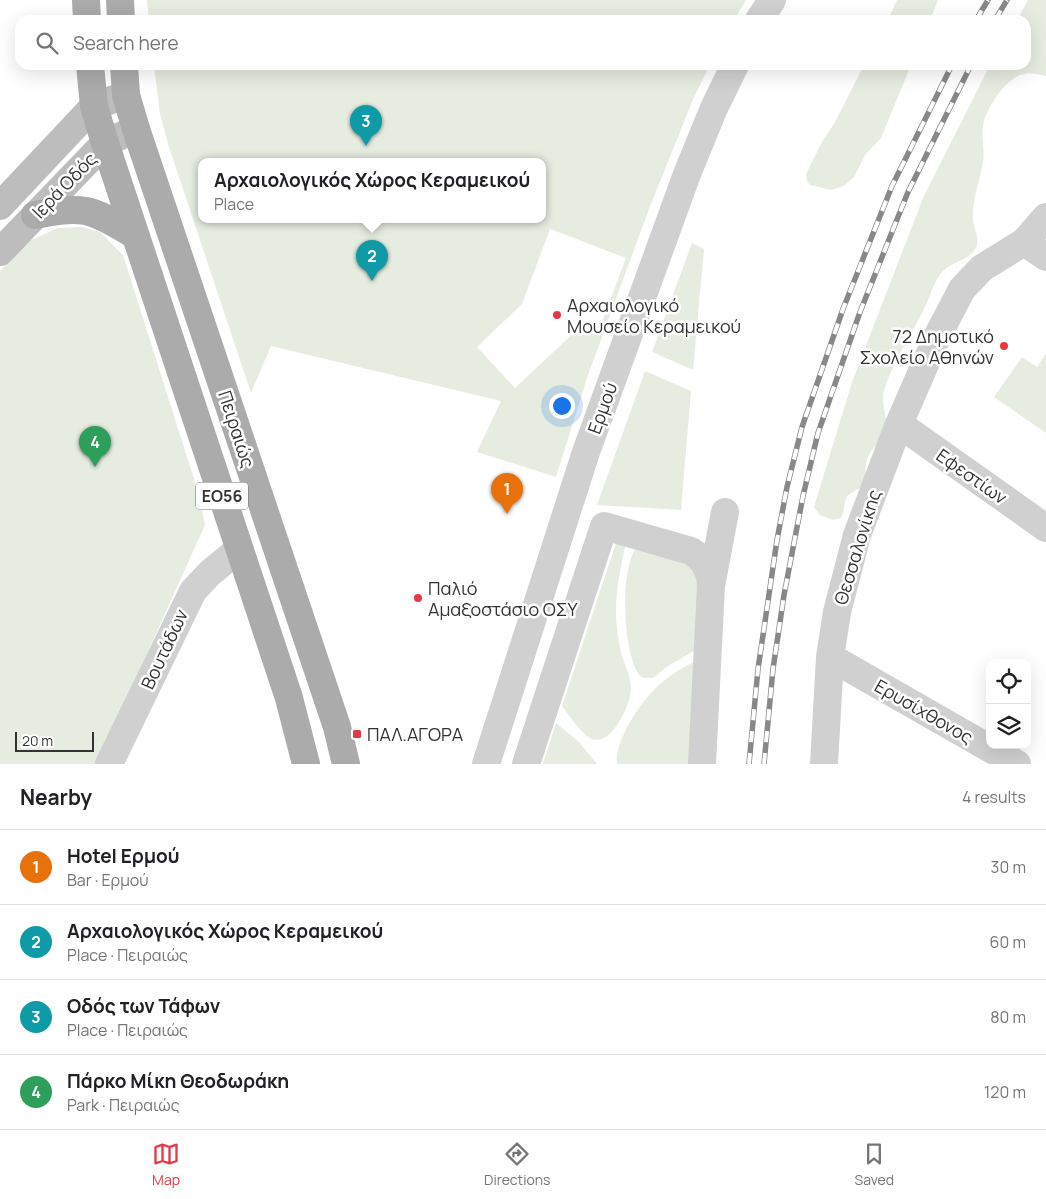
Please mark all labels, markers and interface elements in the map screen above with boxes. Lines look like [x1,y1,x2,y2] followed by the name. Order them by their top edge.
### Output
[15,15,1031,70] search box
[33,29,61,57] icon: search
[73,30,179,56] text: Search here
[350,105,382,146] pin: 3
[27,147,101,223] street label: Ιερά Οδός
[198,158,546,223] popup
[214,167,530,193] text: Αρχαιολογικός Χώρος Κεραμεικού
[214,193,254,215] text: Place
[356,240,388,281] pin: 2
[567,293,741,338] place label: Αρχαιολογικό Μουσείο Κεραμεικού
[551,309,563,321] marker: Αρχαιολογικό Μουσείο Κεραμεικού
[859,324,994,369] place label: 72 Δημοτικό Σχολείο Αθηνών
[998,340,1010,352] marker: 72 Δημοτικό Σχολείο Αθηνών
[582,379,622,437] street label: Ερμού
[213,387,261,471] street label: Πειραιώς
[549,393,575,419] your location
[79,426,111,467] pin: 4
[932,443,1012,509] street label: Εφεστίων
[491,473,523,514] pin: 1
[196,482,248,510] road number: ΕΟ56
[828,486,886,608] street label: Θεσσαλονίκης
[428,576,578,621] place label: Παλιό Αμαξοστάσιο ΟΣΥ
[412,592,424,604] marker: Παλιό Αμαξοστάσιο ΟΣΥ
[135,605,193,693] street label: Βουτάδων
[986,659,1031,749] map controls
[986,659,1031,704] button: locate
[870,673,978,749] street label: Ερυσίχθονος
[986,704,1031,749] button: layers
[367,722,464,746] place label: ΠΑΛ.ΑΓΟΡΑ
[351,728,363,740] marker: ΠΑΛ.ΑΓΟΡΑ
[15,729,94,752] scale bar
[22,731,53,750] text: 20 m
[20,783,92,811] text: Nearby
[962,786,1026,808] text: 4 results
[67,843,179,869] text: Hotel Ερμού
[32,856,40,878] text: 1
[991,856,1026,878] text: 30 m
[67,869,149,891] text: Bar · Ερμού
[67,918,383,944] text: Αρχαιολογικός Χώρος Κεραμεικού
[31,931,41,953] text: 2
[990,931,1026,953] text: 60 m
[67,944,188,966] text: Place · Πειραιώς
[67,993,220,1019] text: Οδός των Τάφων
[31,1006,41,1028] text: 3
[990,1006,1026,1028] text: 80 m
[67,1019,188,1041] text: Place · Πειραιώς
[67,1068,289,1094] text: Πάρκο Μίκη Θεοδωράκη
[31,1081,41,1103] text: 4
[984,1081,1026,1103] text: 120 m
[67,1094,180,1116] text: Park · Πειραιώς
[152,1140,180,1189] tab: Map
[484,1140,550,1189] tab: Directions
[855,1140,894,1189] tab: Saved

